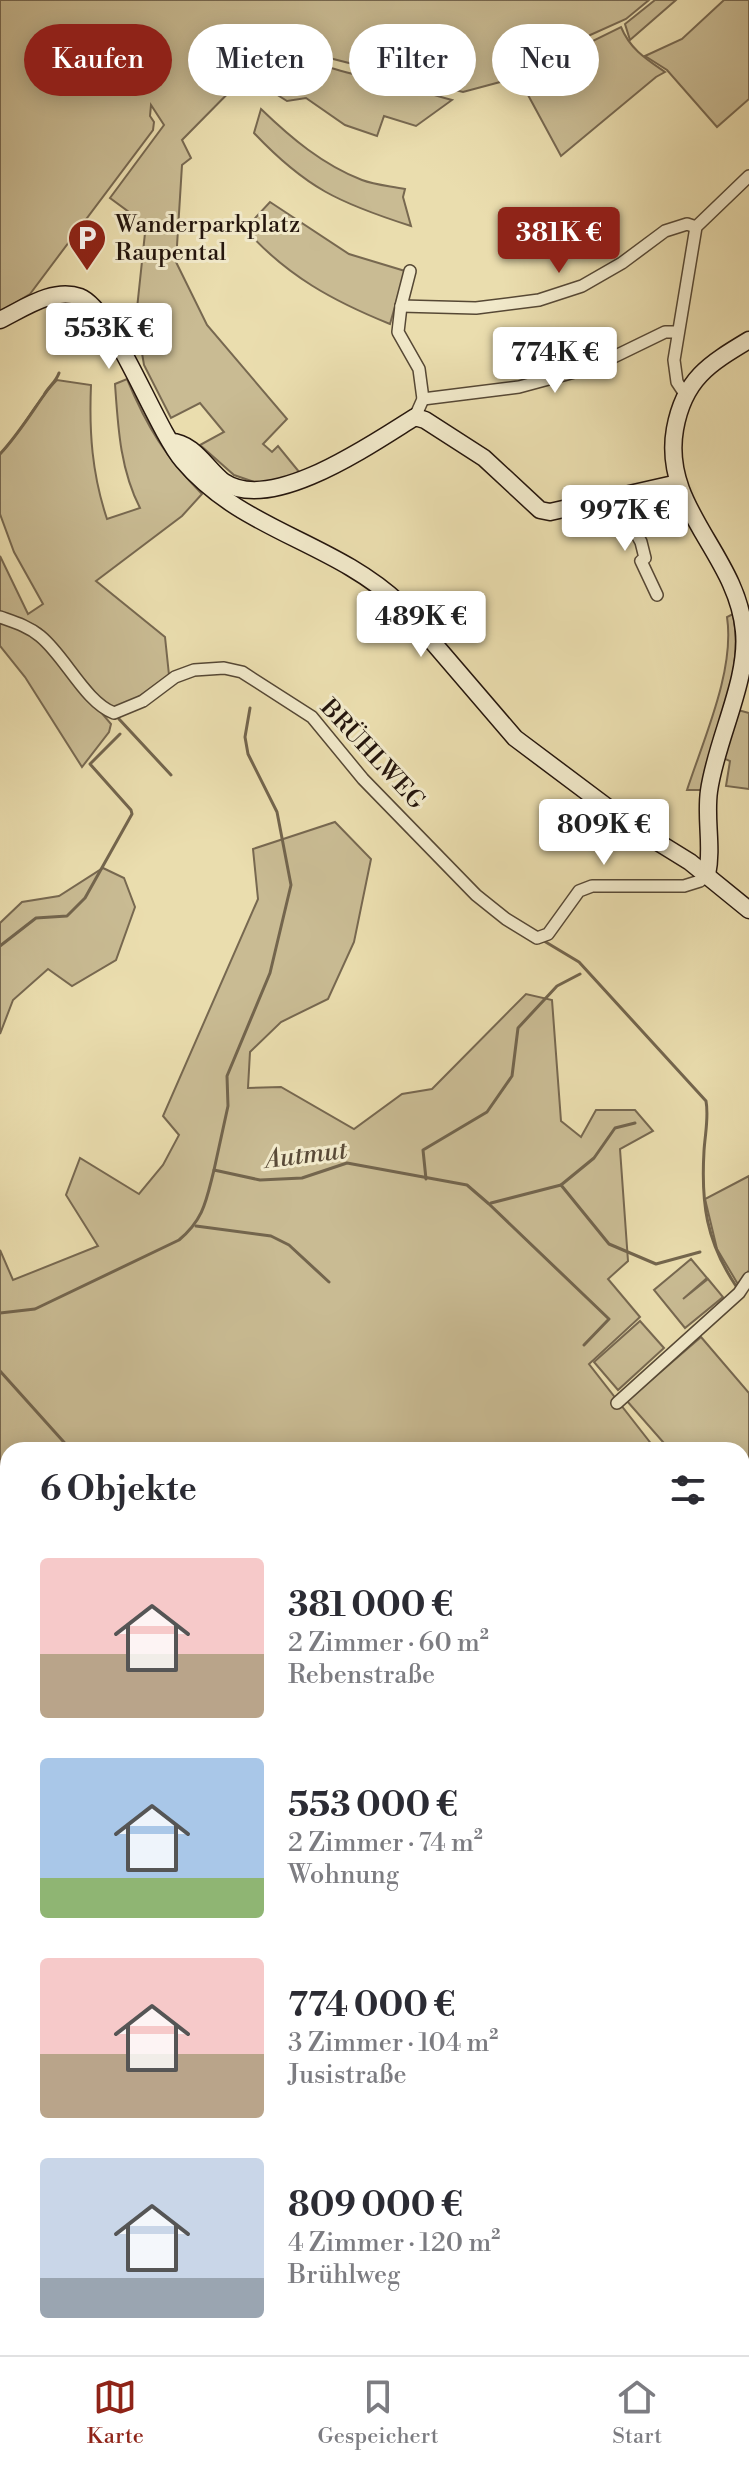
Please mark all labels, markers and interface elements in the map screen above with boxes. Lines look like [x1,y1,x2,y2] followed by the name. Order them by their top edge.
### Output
[24,24,172,96] chip: Kaufen
[188,24,333,96] chip: Mieten
[349,24,476,96] chip: Filter
[492,24,599,96] chip: Neu
[494,207,624,275] pin: 381K €
[114,210,300,268] place label: Wanderparkplatz Raupental
[66,217,108,272] parking icon: Wanderparkplatz Raupental
[516,217,602,249] text: 381K €
[44,303,174,371] pin: 553K €
[64,313,154,345] text: 553K €
[490,327,620,395] pin: 774K €
[511,337,599,369] text: 774K €
[560,485,690,553] pin: 997K €
[580,495,670,527] text: 997K €
[356,591,486,659] pin: 489K €
[375,601,467,633] text: 489K €
[313,692,432,816] street label: BRÜHLWEG
[539,799,669,867] pin: 809K €
[557,809,651,841] text: 809K €
[260,1134,350,1176] water label: Autmut
[666,1468,710,1512] icon: filters
[40,1469,197,1511] text: 6 Objekte
[288,1585,453,1627] text: 381 000 €
[104,1590,200,1686] icon: home
[288,1627,489,1659] text: 2 Zimmer · 60 m²
[288,1659,435,1691] text: Rebenstraße
[288,1785,458,1827] text: 553 000 €
[104,1790,200,1886] icon: home
[288,1827,483,1859] text: 2 Zimmer · 74 m²
[288,1859,399,1891] text: Wohnung
[288,1985,455,2027] text: 774 000 €
[104,1990,200,2086] icon: home
[288,2027,498,2059] text: 3 Zimmer · 104 m²
[288,2059,407,2091] text: Jusistraße
[288,2185,463,2227] text: 809 000 €
[104,2190,200,2286] icon: home
[288,2227,500,2259] text: 4 Zimmer · 120 m²
[288,2259,401,2291] text: Brühlweg
[87,2375,144,2450] tab: Karte
[317,2375,439,2450] tab: Gespeichert
[612,2375,662,2450] tab: Start

